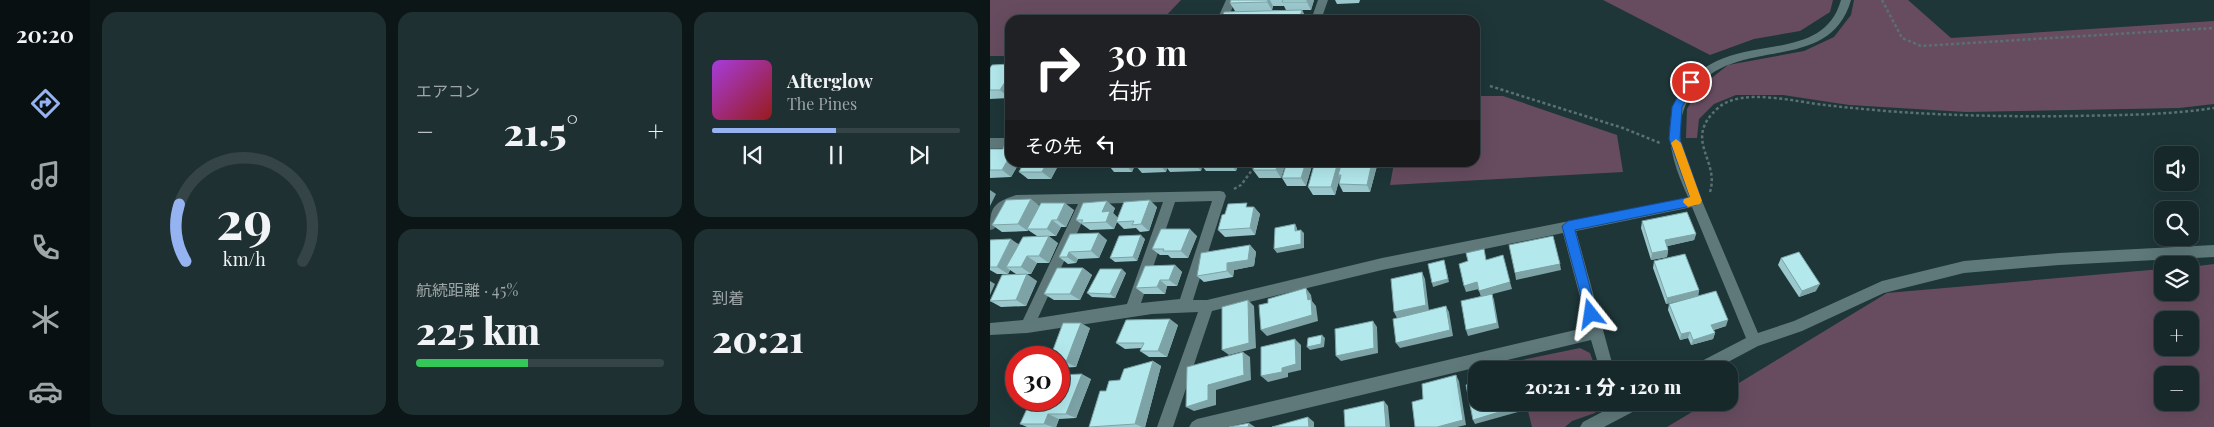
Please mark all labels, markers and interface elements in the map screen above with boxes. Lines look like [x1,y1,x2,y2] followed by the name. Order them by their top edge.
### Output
[16,19,74,49] text: 20:20
[1108,28,1188,75] text: 30 m
[1025,35,1090,100] icon: right
[1670,61,1712,103] pin
[787,67,873,93] text: Afterglow
[1677,68,1705,96] icon: arrive
[1108,75,1152,105] text: 右折
[416,80,480,101] text: エアコン
[28,86,63,121] icon: directions
[787,93,857,114] text: The Pines
[504,105,578,156] text: 21.5°
[416,112,434,149] text: −
[648,112,664,149] text: +
[1092,130,1120,158] icon: left
[1025,132,1082,158] text: その先
[739,141,767,169] icon: previous
[822,141,850,169] icon: pause
[905,141,933,169] icon: next
[2154,146,2199,411] map controls
[2154,146,2199,191] button: sound
[28,158,63,193] icon: music
[216,184,272,253] text: 29
[2154,201,2199,246] button: search
[28,230,63,265] icon: phone
[223,247,266,270] text: km/h
[2154,256,2199,301] button: layers
[416,279,518,300] text: 航続距離 · 45%
[712,287,744,308] text: 到着
[1564,287,1616,339] position arrow
[28,302,63,337] icon: climate
[416,304,540,355] text: 225 km
[2154,311,2199,356] button: +
[712,312,804,363] text: 20:21
[1005,346,1070,411] speed limit sign: 30
[2154,366,2199,411] button: −
[1525,373,1681,399] text: 20:21 · 1 分 · 120 m
[28,374,63,409] icon: car

